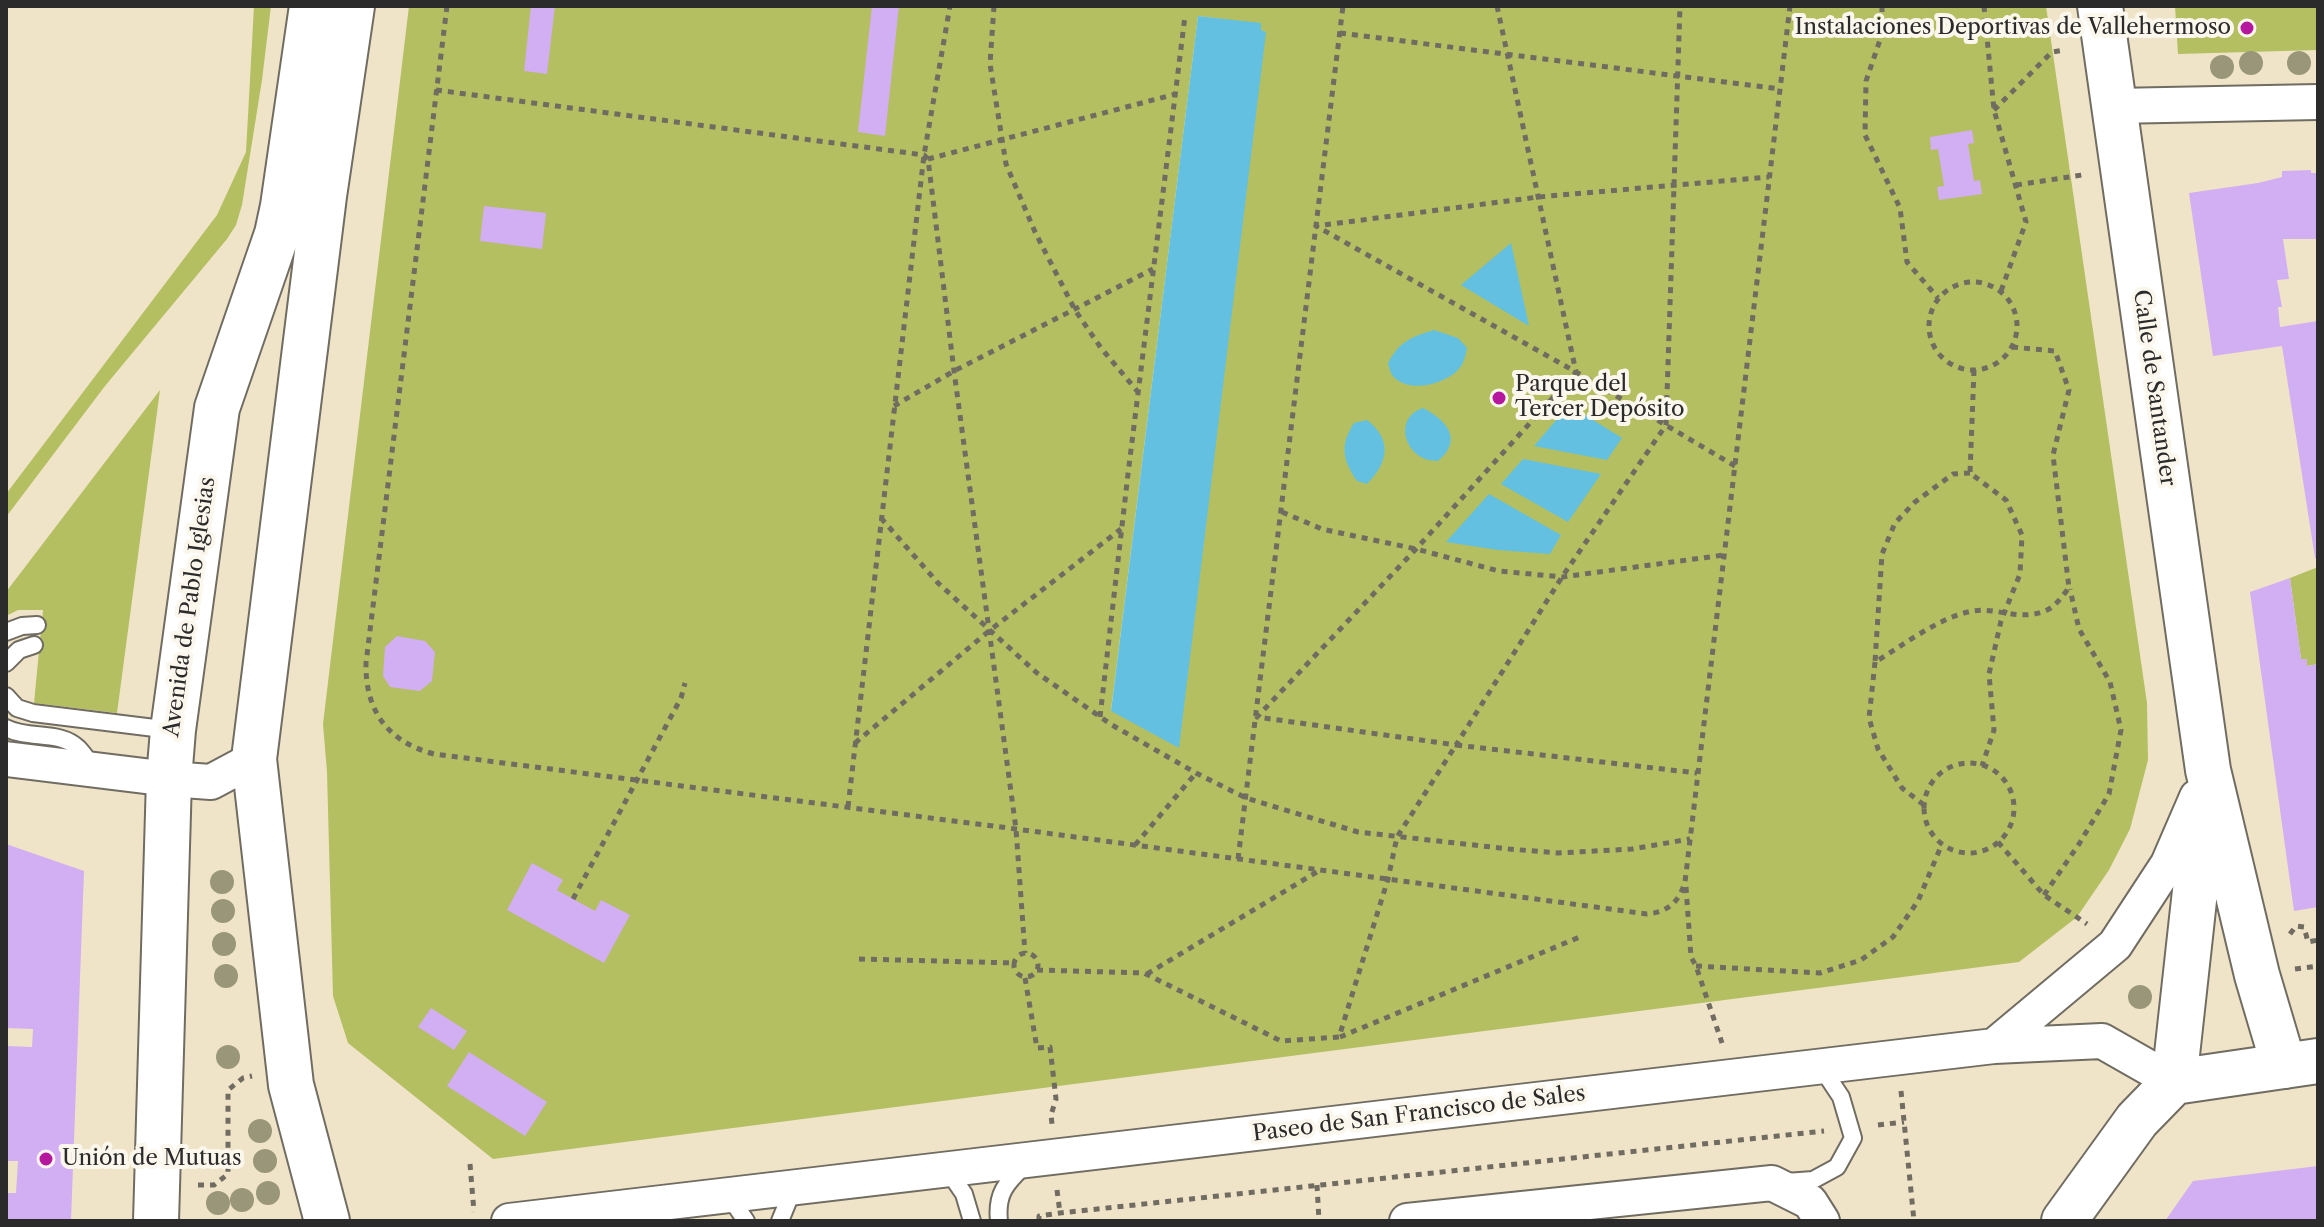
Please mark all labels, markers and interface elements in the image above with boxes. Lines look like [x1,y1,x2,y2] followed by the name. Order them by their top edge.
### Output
[1795,15,2231,41] place label: Instalaciones Deportivas de Vallehermoso
[2238,19,2256,37] marker: Instalaciones Deportivas de Vallehermoso
[2127,288,2181,488] street label: Calle de Santander
[1515,372,1684,424] place label: Parque del Tercer Depósito
[1490,389,1508,407] marker: Parque del Tercer Depósito
[159,475,221,739] street label: Avenida de Pablo Iglesias
[1251,1080,1587,1148] street label: Paseo de San Francisco de Sales
[62,1146,242,1172] place label: Unión de Mutuas
[37,1150,55,1168] marker: Unión de Mutuas

